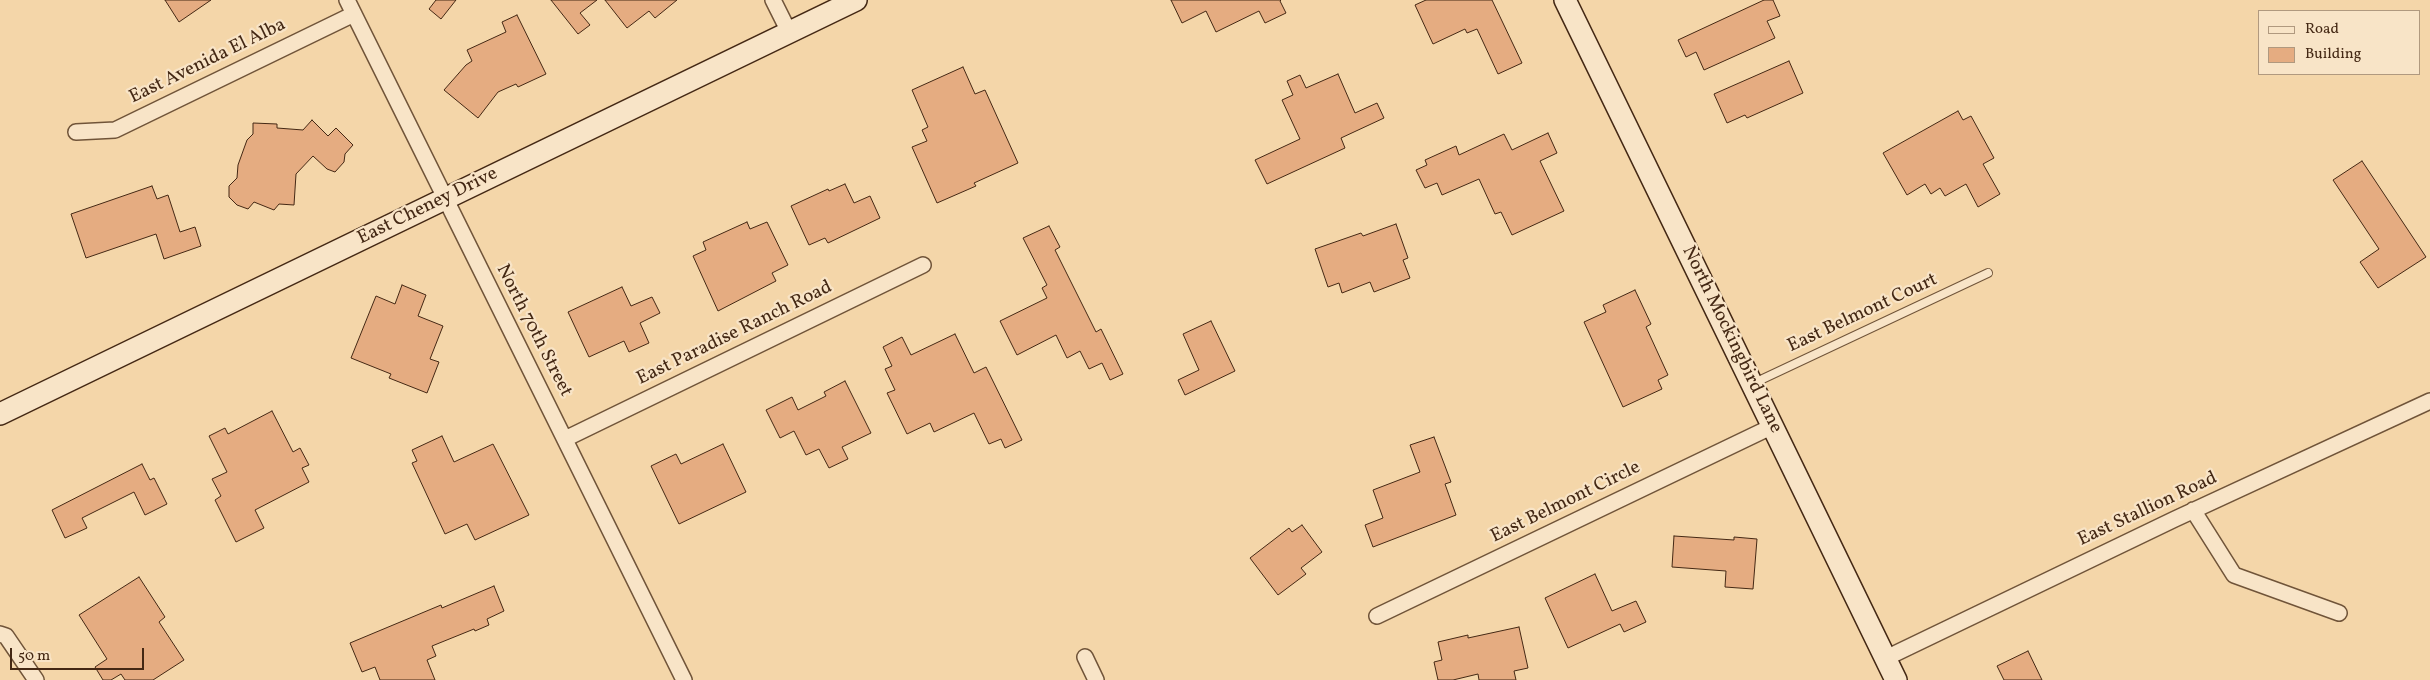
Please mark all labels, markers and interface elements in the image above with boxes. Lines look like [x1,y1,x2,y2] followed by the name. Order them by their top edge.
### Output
[2258,10,2420,75] legend
[126,14,290,110] street label: East Avenida El Alba
[2305,19,2339,40] text: Road
[2305,44,2361,65] text: Building
[354,163,502,251] street label: East Cheney Drive
[1676,243,1786,437] street label: North Mockingbird Lane
[490,261,576,401] street label: North 70th Street
[1784,269,1942,359] street label: East Belmont Court
[634,277,836,391] street label: East Paradise Ranch Road
[1488,457,1644,549] street label: East Belmont Circle
[2075,468,2221,552] street label: East Stallion Road
[12,638,146,670] scale bar
[18,646,50,667] text: 50 m

